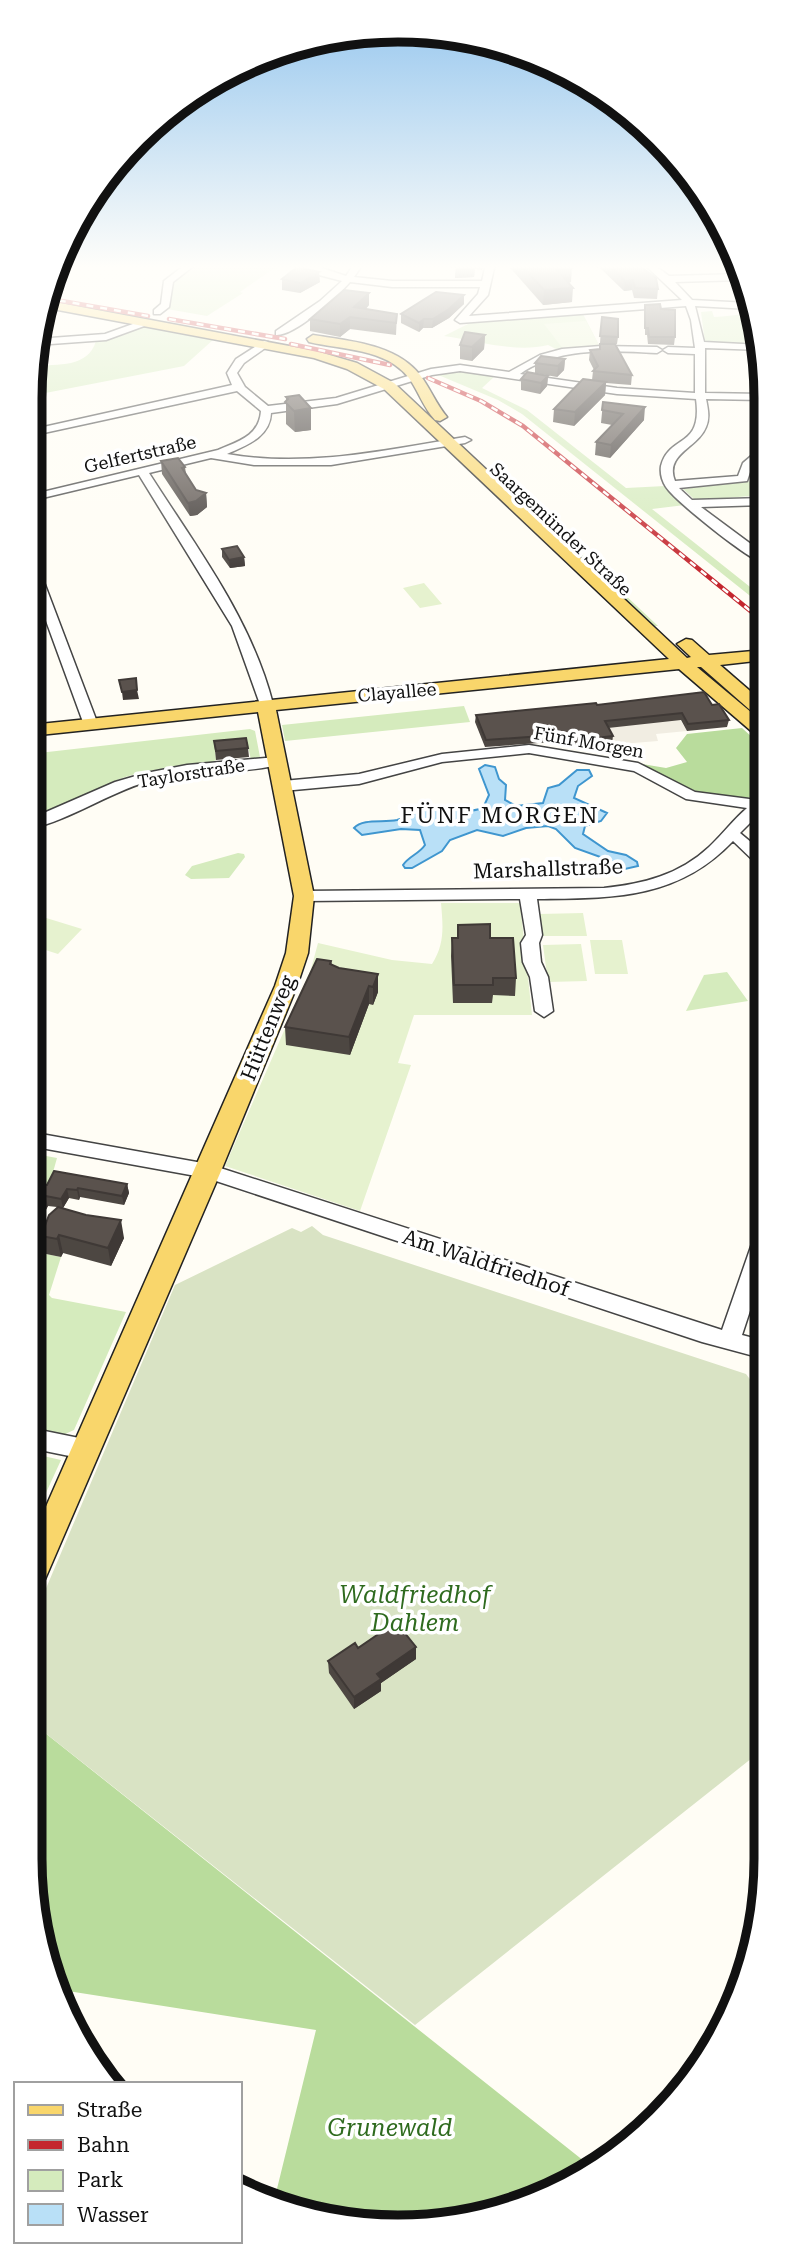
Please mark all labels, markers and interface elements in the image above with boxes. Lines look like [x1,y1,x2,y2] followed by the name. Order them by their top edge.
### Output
[82,431,198,477] street label: Gelfertstraße
[486,458,636,600] street label: Saargemünder Straße
[357,678,437,706] street label: Clayallee
[532,722,646,762] street label: Fünf Morgen
[136,754,246,792] street label: Taylorstraße
[400,802,600,829] district label: FÜNF MORGEN
[473,854,623,884] street label: Marshallstraße
[236,972,300,1084] street label: Hüttenweg
[400,1225,573,1302] street label: Am Waldfriedhof
[339,1581,494,1637] park label: Waldfriedhof Dahlem
[14,2082,242,2243] legend
[77,2098,142,2122] text: Straße
[327,2114,453,2142] park label: Grunewald
[77,2133,130,2157] text: Bahn
[77,2168,123,2192] text: Park
[77,2203,149,2227] text: Wasser

